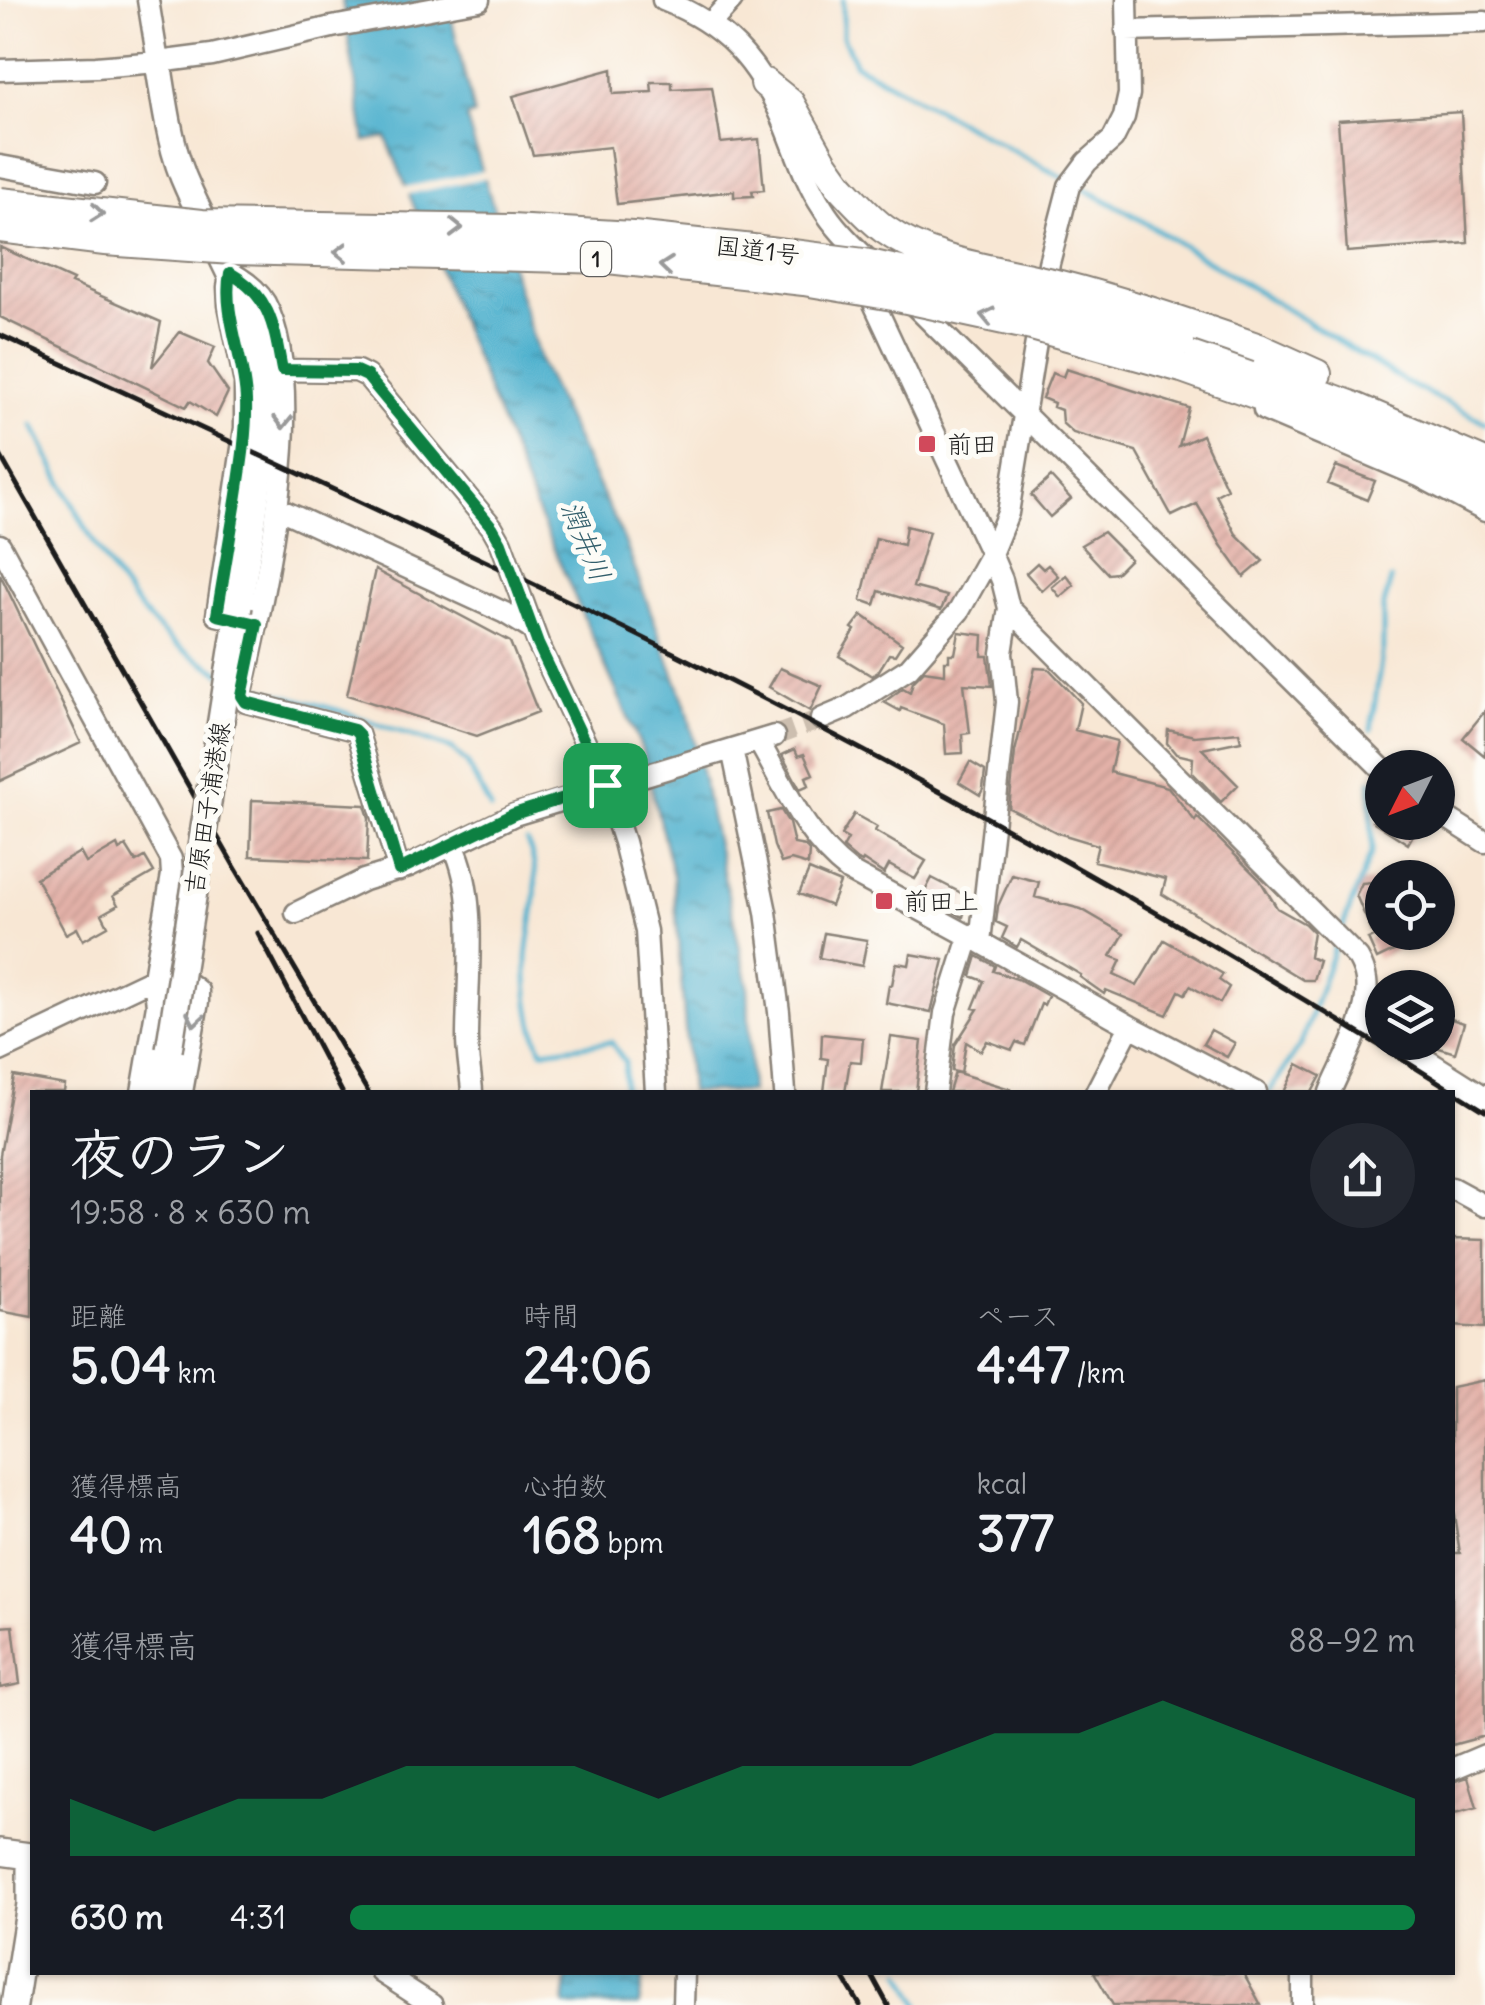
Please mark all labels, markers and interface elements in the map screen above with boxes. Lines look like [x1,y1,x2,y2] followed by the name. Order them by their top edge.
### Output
[89,202,105,223] one-way arrow
[449,218,465,239] one-way arrow
[714,229,802,271] street label: 国道1号
[333,242,349,263] one-way arrow
[581,242,611,276] road number: 1
[658,255,674,277] one-way arrow
[979,307,996,328] one-way arrow
[272,414,294,430] one-way arrow
[947,428,997,460] place label: 前田
[916,433,938,455] marker: 前田
[553,495,619,587] water label: 潤井川
[178,719,236,897] street label: 吉原田子浦港線
[563,743,648,828] pin
[1365,750,1455,840] north arrow
[1365,750,1455,1060] map controls
[578,758,633,813] icon: arrive
[1365,860,1455,950] button: locate
[904,885,979,917] place label: 前田上
[873,890,895,912] marker: 前田上
[1365,970,1455,1060] button: layers
[185,1010,206,1027] one-way arrow
[70,1120,290,1189] text: 夜のラン
[1310,1123,1415,1228] button: share
[70,1192,311,1233] text: 19:58 · 8 × 630 m
[70,1298,126,1334] text: 距離
[523,1298,579,1334] text: 時間
[977,1298,1059,1334] text: ペース
[70,1334,171,1397] text: 5.04
[523,1334,652,1397] text: 24:06
[977,1334,1070,1397] text: 4:47
[171,1355,216,1391] text: km
[1070,1355,1125,1391] text: /km
[977,1466,1027,1502] text: kcal
[70,1468,182,1504] text: 獲得標高
[523,1468,607,1504] text: 心拍数
[977,1502,1054,1565] text: 377
[70,1504,132,1567] text: 40
[523,1504,601,1567] text: 168
[132,1525,163,1561] text: m
[601,1525,663,1561] text: bpm
[1288,1620,1415,1661] text: 88–92 m
[70,1625,198,1666] text: 獲得標高
[70,1897,163,1938] text: 630 m
[230,1897,286,1938] text: 4:31

